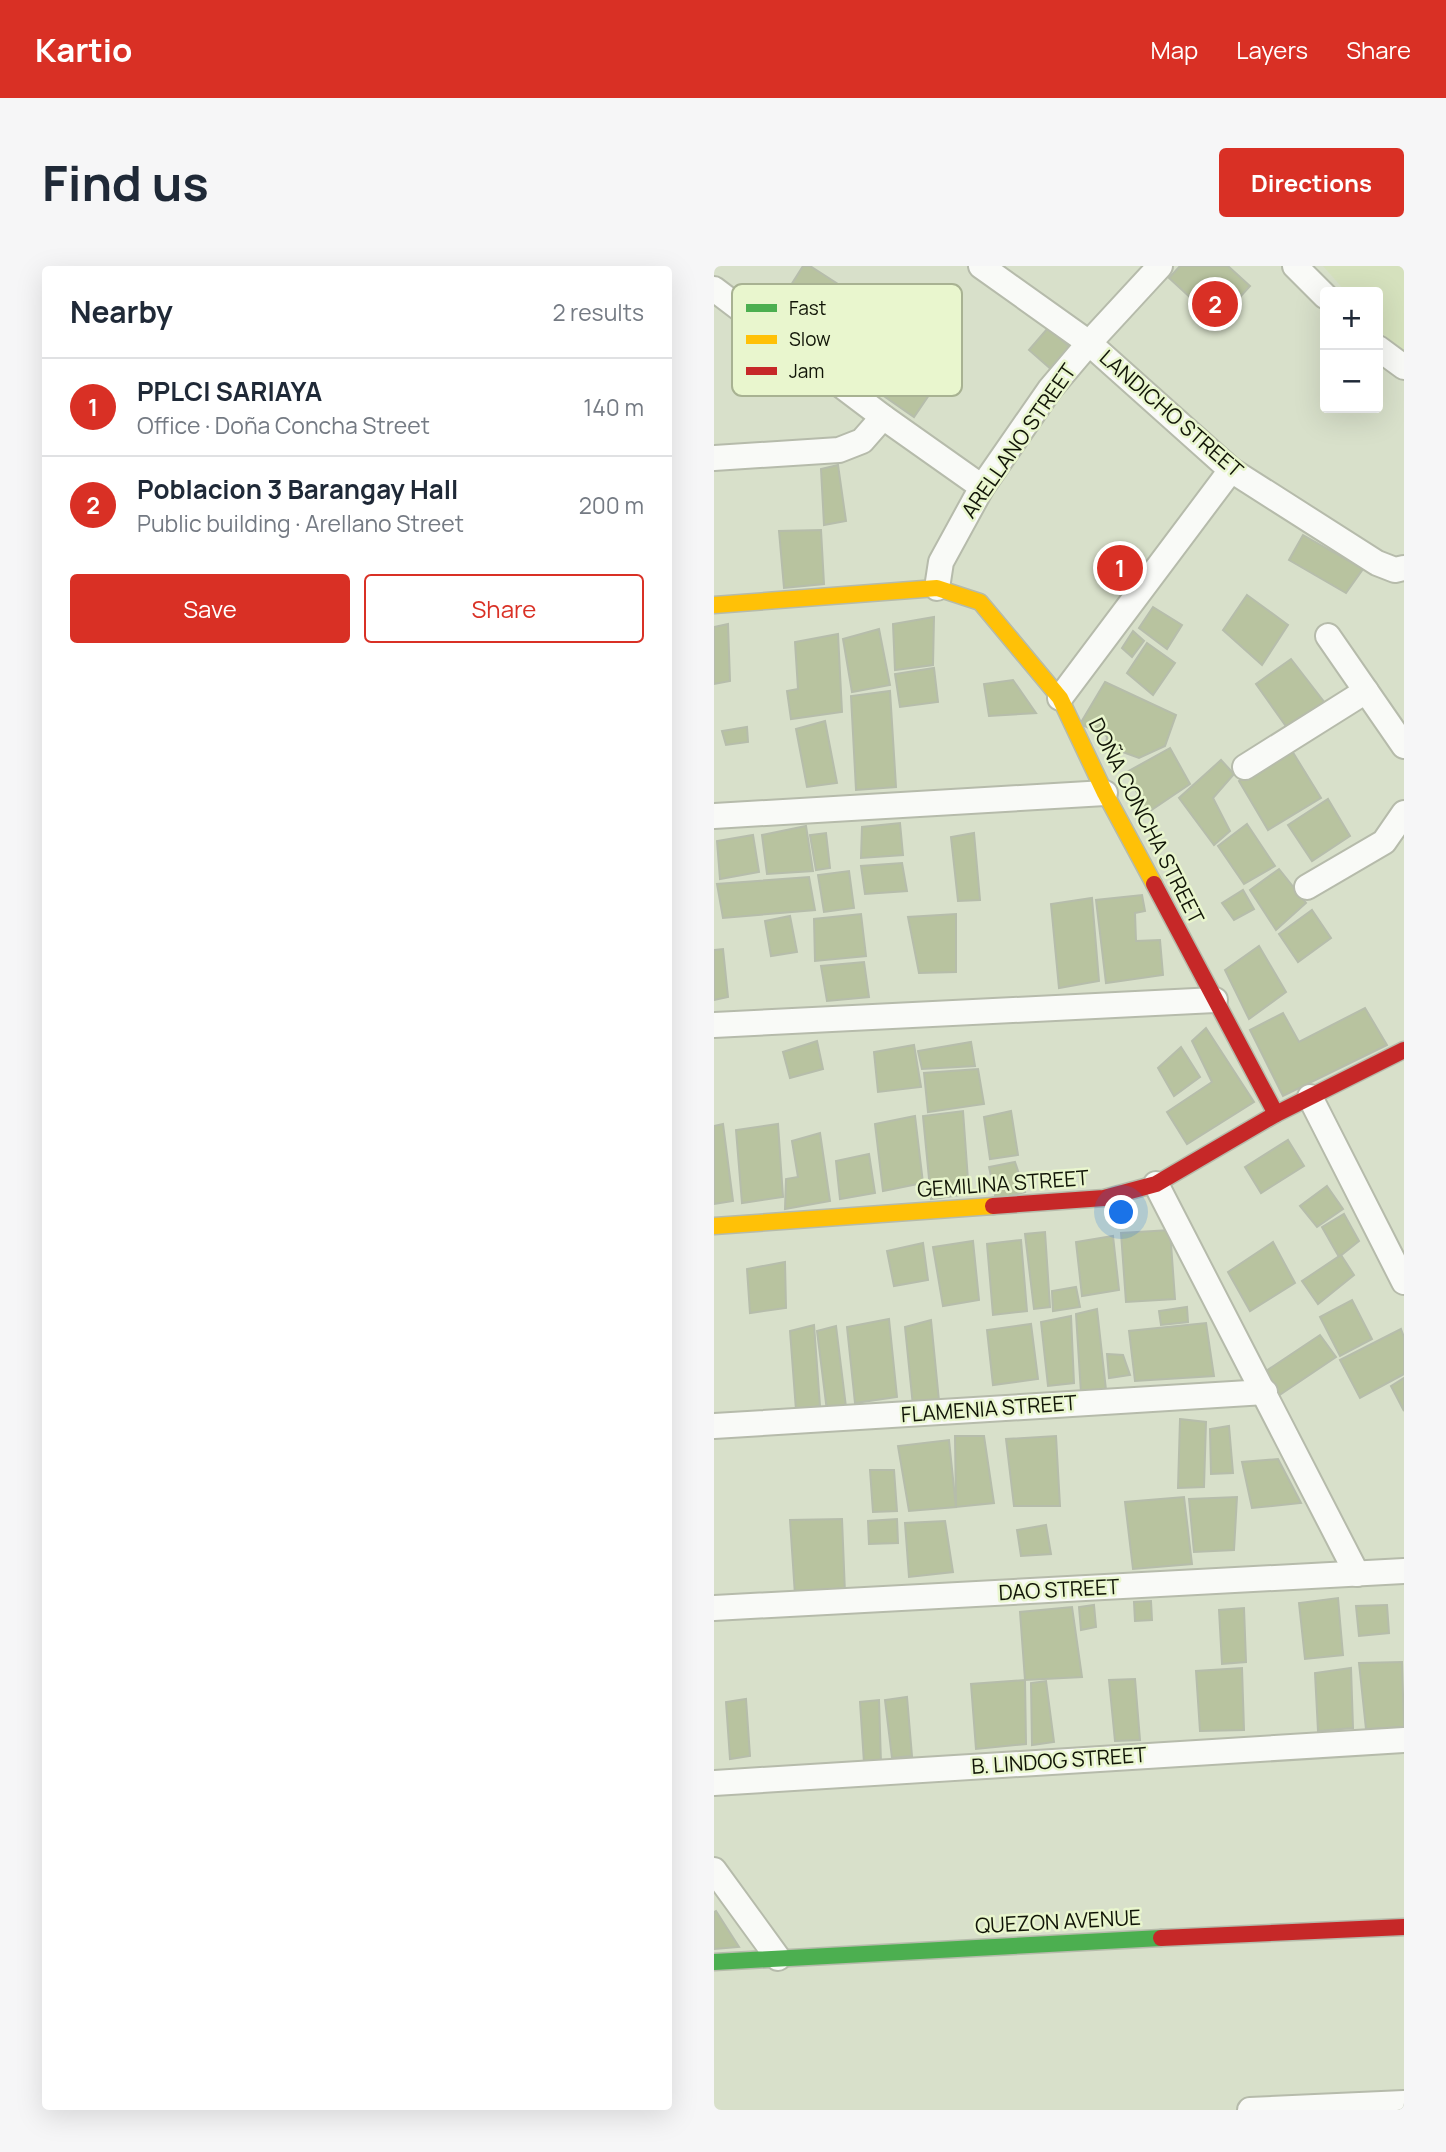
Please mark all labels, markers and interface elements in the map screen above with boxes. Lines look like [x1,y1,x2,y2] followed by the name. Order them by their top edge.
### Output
[35,27,132,72] text: Kartio
[1151,33,1198,66] text: Map
[1236,33,1308,66] text: Layers
[1346,33,1411,66] text: Share
[1219,148,1404,217] button: Directions
[42,149,209,216] text: Find us
[1192,278,1238,330] pin: 2
[732,284,962,396] legend
[1320,287,1383,413] map controls
[1320,287,1383,350] button: +
[70,291,173,332] text: Nearby
[789,295,826,321] text: Fast
[552,296,644,328] text: 2 results
[789,326,831,352] text: Slow
[1094,343,1250,484] street label: LANDICHO STREET
[1320,350,1383,413] button: −
[954,357,1082,523] street label: ARELLANO STREET
[789,358,824,384] text: Jam
[137,373,322,409] text: PPLCI SARIAYA
[88,391,98,423] text: 1
[583,391,644,423] text: 140 m
[137,409,430,441] text: Office · Doña Concha Street
[137,471,458,507] text: Poblacion 3 Barangay Hall
[86,489,100,521] text: 2
[579,489,644,521] text: 200 m
[137,507,464,539] text: Public building · Arellano Street
[1097,542,1143,594] pin: 1
[70,574,350,643] button: Save
[364,574,644,643] button: Share
[1083,713,1211,929] street label: DOÑA CONCHA STREET
[916,1163,1090,1203] street label: GEMILINA STREET
[1104,1195,1138,1229] your location
[900,1388,1078,1428] street label: FLAMENIA STREET
[998,1572,1121,1606] street label: DAO STREET
[971,1740,1148,1780] street label: B. LINDOG STREET
[974,1903,1142,1939] street label: QUEZON AVENUE

